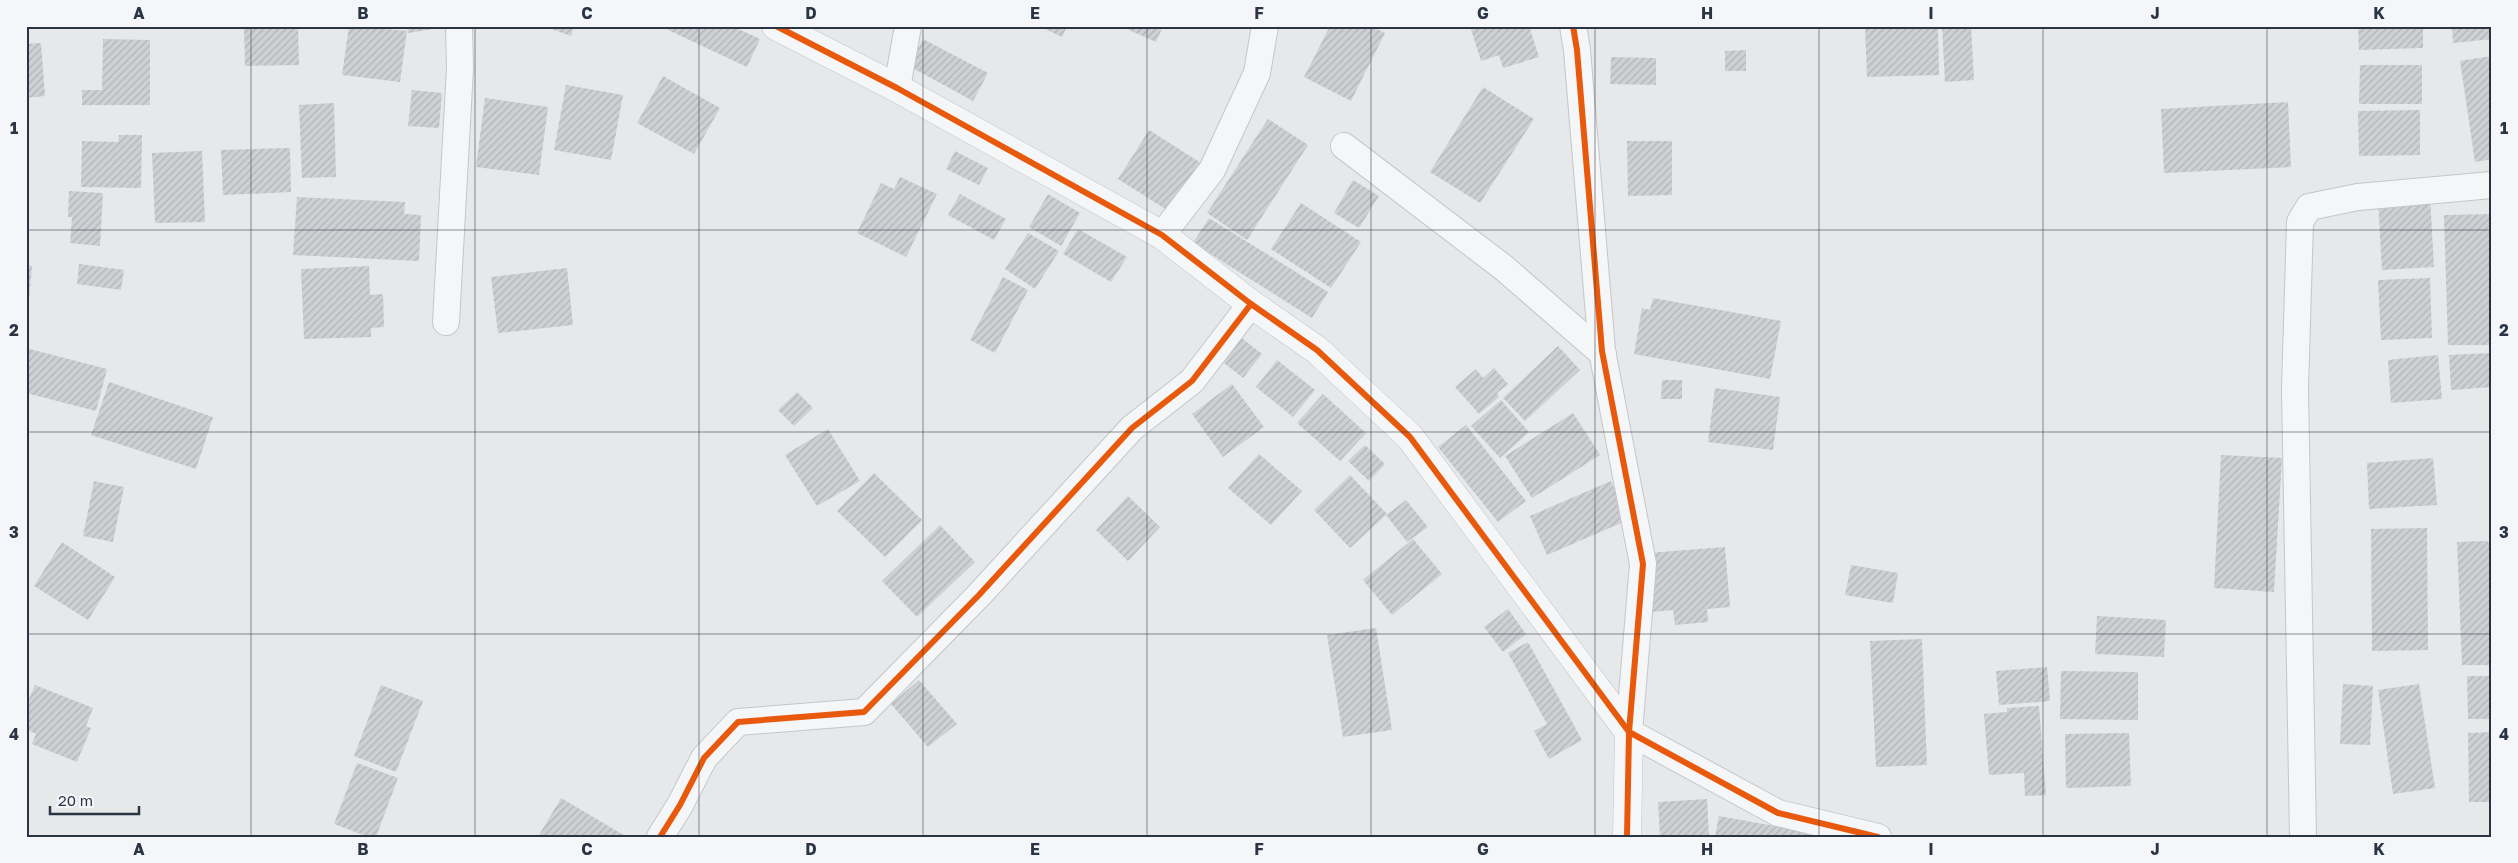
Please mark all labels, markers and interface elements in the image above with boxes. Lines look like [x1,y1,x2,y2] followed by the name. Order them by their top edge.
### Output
[133,3,145,23] text: A
[357,3,369,23] text: B
[581,3,593,23] text: C
[805,3,817,23] text: D
[1030,3,1040,23] text: E
[1254,3,1264,23] text: F
[1477,3,1489,23] text: G
[1701,3,1713,23] text: H
[1928,3,1934,23] text: I
[2150,3,2160,23] text: J
[2373,3,2385,23] text: K
[10,118,18,138] text: 1
[2500,118,2508,138] text: 1
[9,320,19,340] text: 2
[2499,320,2509,340] text: 2
[9,522,19,542] text: 3
[2499,522,2509,542] text: 3
[9,724,19,744] text: 4
[2499,724,2509,744] text: 4
[50,783,139,815] scale bar
[58,791,93,809] text: 20 m
[133,839,145,859] text: A
[357,839,369,859] text: B
[581,839,593,859] text: C
[805,839,817,859] text: D
[1030,839,1040,859] text: E
[1254,839,1264,859] text: F
[1477,839,1489,859] text: G
[1701,839,1713,859] text: H
[1928,839,1934,859] text: I
[2150,839,2160,859] text: J
[2373,839,2385,859] text: K

